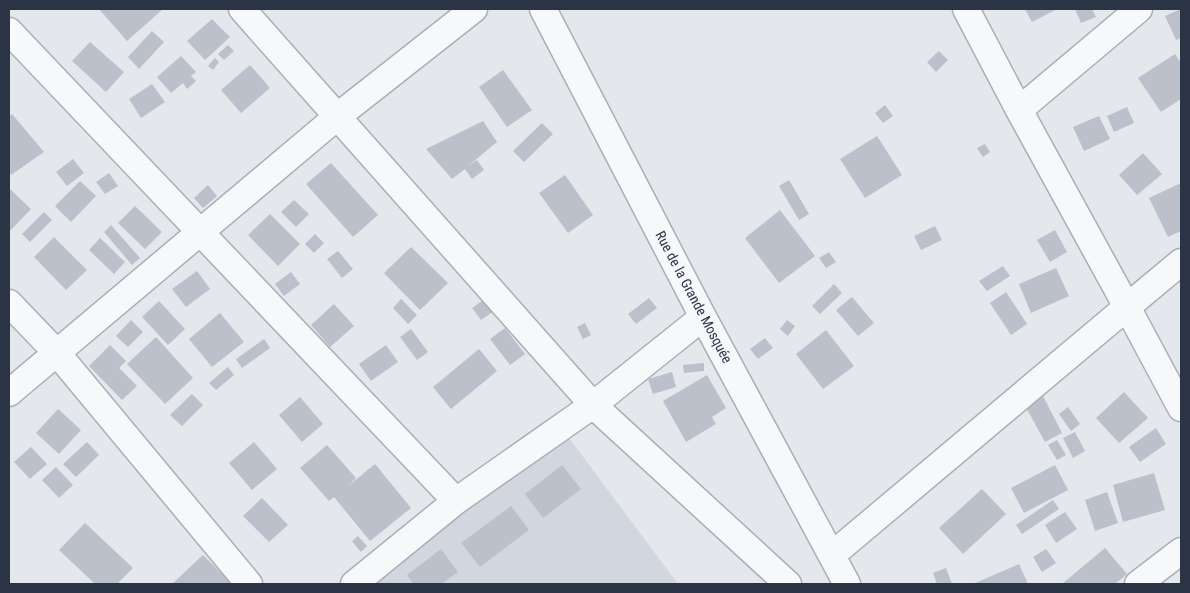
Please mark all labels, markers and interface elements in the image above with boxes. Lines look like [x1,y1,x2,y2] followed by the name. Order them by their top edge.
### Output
[652,228,736,366] street label: Rue de la Grande Mosquée

